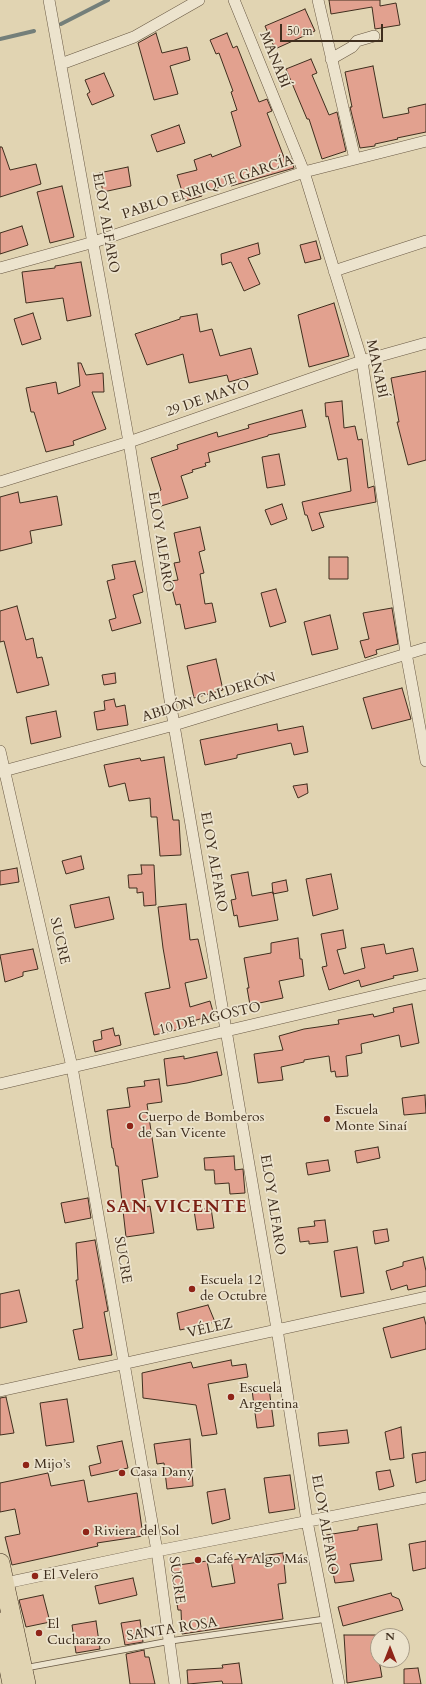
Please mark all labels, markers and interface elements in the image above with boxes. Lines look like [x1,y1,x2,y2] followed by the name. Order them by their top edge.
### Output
[282,16,385,42] scale bar
[287,23,313,39] text: 50 m
[255,29,293,91] street label: MANABÍ
[120,152,296,224] street label: PABLO ENRIQUE GARCÍA
[88,172,122,274] street label: ELOY ALFARO
[362,338,390,400] street label: MANABÍ
[164,377,252,421] street label: 29 DE MAYO
[144,491,176,593] street label: ELOY ALFARO
[140,670,278,726] street label: ABDÓN CALDERÓN
[196,811,230,913] street label: ELOY ALFARO
[45,916,73,966] street label: SUCRE
[157,999,263,1039] street label: 10 DE AGOSTO
[335,1103,407,1136] place label: Escuela Monte Sinaí
[138,1110,264,1142] place label: Cuerpo de Bomberos de San Vicente
[322,1114,332,1124] marker: Escuela Monte Sinaí
[125,1121,135,1131] marker: Cuerpo de Bomberos de San Vicente
[256,1154,288,1256] street label: ELOY ALFARO
[106,1197,248,1219] district label: SAN VICENTE
[110,1235,134,1285] street label: SUCRE
[200,1273,267,1306] place label: Escuela 12 de Octubre
[187,1284,197,1294] marker: Escuela 12 de Octubre
[186,1316,234,1342] street label: VÉLEZ
[239,1381,299,1414] place label: Escuela Argentina
[226,1392,236,1402] marker: Escuela Argentina
[34,1457,70,1473] place label: Mijo’s
[21,1460,31,1470] marker: Mijo’s
[130,1465,194,1481] place label: Casa Dany
[117,1468,127,1478] marker: Casa Dany
[307,1474,341,1576] street label: ELOY ALFARO
[94,1524,179,1540] place label: Riviera del Sol
[81,1527,91,1537] marker: Riviera del Sol
[206,1552,308,1568] place label: Café Y Algo Más
[164,1555,188,1605] street label: SUCRE
[193,1555,203,1565] marker: Café Y Algo Más
[43,1568,98,1584] place label: El Velero
[30,1571,40,1581] marker: El Velero
[125,1615,219,1645] street label: SANTA ROSA
[47,1617,110,1650] place label: El Cucharazo
[34,1628,44,1638] marker: El Cucharazo
[370,1628,410,1668] north arrow
[385,1629,395,1644] text: N

